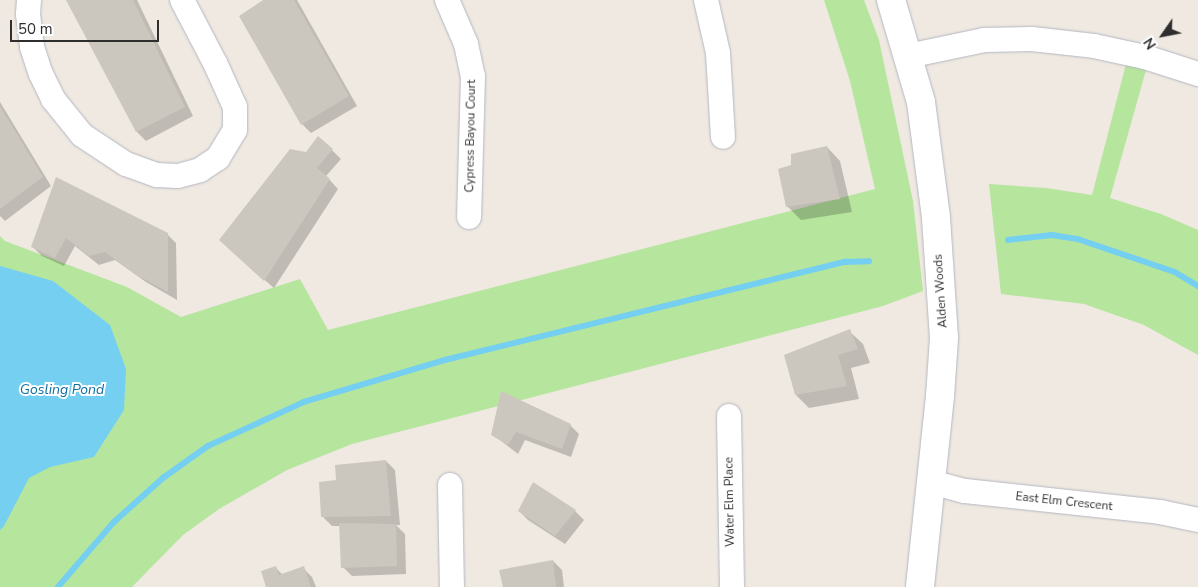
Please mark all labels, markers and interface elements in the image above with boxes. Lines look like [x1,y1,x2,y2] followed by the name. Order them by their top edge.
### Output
[12,10,161,42] scale bar
[1138,10,1188,60] north arrow
[18,19,53,39] text: 50 m
[1139,34,1161,53] text: N
[463,79,479,193] street label: Cypress Bayou Court
[931,254,951,328] street label: Alden Woods
[20,382,104,398] water label: Gosling Pond
[722,457,738,547] street label: Water Elm Place
[1015,490,1113,514] street label: East Elm Crescent

